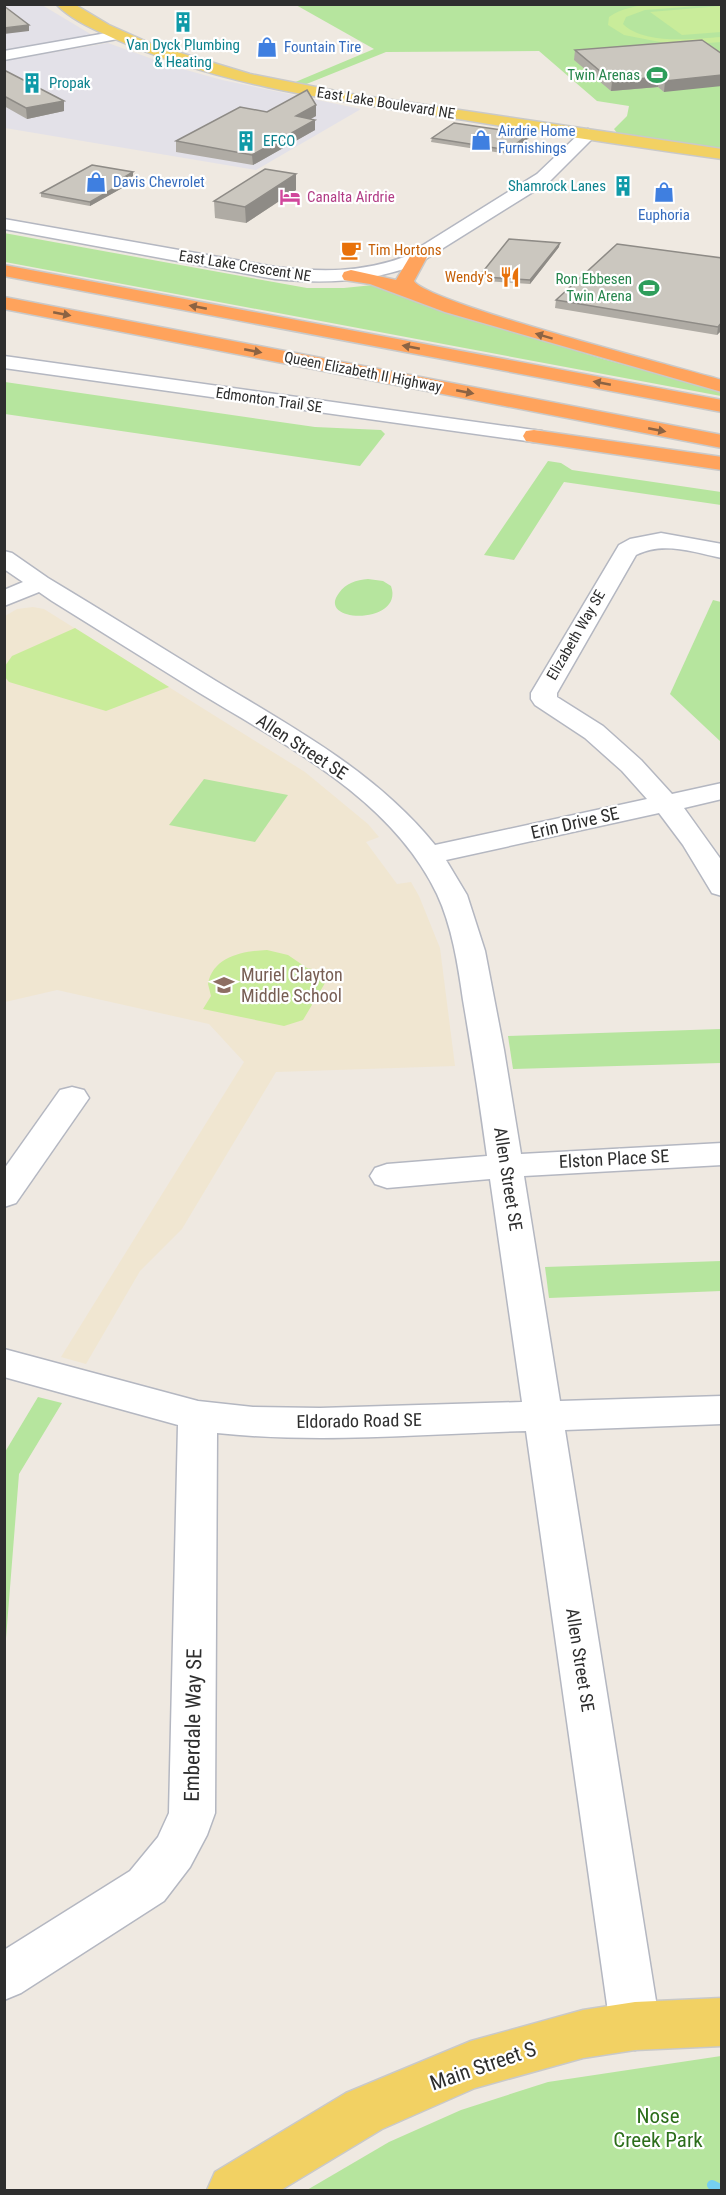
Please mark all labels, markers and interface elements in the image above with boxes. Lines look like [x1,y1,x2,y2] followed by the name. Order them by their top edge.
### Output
[171,10,195,34] building icon: Van Dyck Plumbing & Heating
[255,35,279,59] shop icon: Fountain Tire
[126,36,240,71] place label: Van Dyck Plumbing & Heating
[284,38,361,56] place label: Fountain Tire
[645,63,669,87] sports icon: Twin Arenas
[567,66,640,84] place label: Twin Arenas
[20,71,44,95] building icon: Propak
[49,74,91,92] place label: Propak
[316,83,456,123] street label: East Lake Boulevard NE
[498,122,576,157] place label: Airdrie Home Furnishings
[469,128,493,152] shop icon: Airdrie Home Furnishings
[234,129,258,153] building icon: EFCO
[263,132,295,150] place label: EFCO
[84,170,108,194] shop icon: Davis Chevrolet
[113,173,205,191] place label: Davis Chevrolet
[611,174,635,198] building icon: Shamrock Lanes
[508,177,606,195] place label: Shamrock Lanes
[652,180,676,204] shop icon: Euphoria
[278,185,302,209] hotel icon: Canalta Airdrie
[307,188,395,206] place label: Canalta Airdrie
[638,206,690,224] place label: Euphoria
[339,238,363,262] cafe icon: Tim Hortons
[368,241,442,259] place label: Tim Hortons
[178,247,312,285] street label: East Lake Crescent NE
[498,265,522,289] restaurant icon: Wendy's
[445,268,493,286] place label: Wendy's
[555,270,632,305] place label: Ron Ebbesen Twin Arena
[637,276,661,300] sports icon: Ron Ebbesen Twin Arena
[189,302,208,311] one-way arrow
[53,310,72,319] one-way arrow
[535,331,553,340] one-way arrow
[401,342,420,351] one-way arrow
[244,347,263,356] one-way arrow
[283,348,443,396] street label: Queen Elizabeth II Highway
[592,378,611,387] one-way arrow
[215,384,323,416] street label: Edmonton Trail SE
[456,388,475,397] one-way arrow
[647,426,666,435] one-way arrow
[543,587,609,683] street label: Elizabeth Way SE
[253,709,352,784] street label: Allen Street SE
[529,802,621,843] street label: Erin Drive SE
[241,964,343,1006] place label: Muriel Clayton Middle School
[212,973,236,997] school or university icon: Muriel Clayton Middle School
[490,1126,527,1232] street label: Allen Street SE
[558,1145,670,1172] street label: Elston Place SE
[296,1409,422,1432] street label: Eldorado Road SE
[562,1607,599,1713] street label: Allen Street SE
[180,1648,206,1802] street label: Emberdale Way SE
[427,2037,539,2095] street label: Main Street S
[613,2104,703,2152] park label: Nose Creek Park

